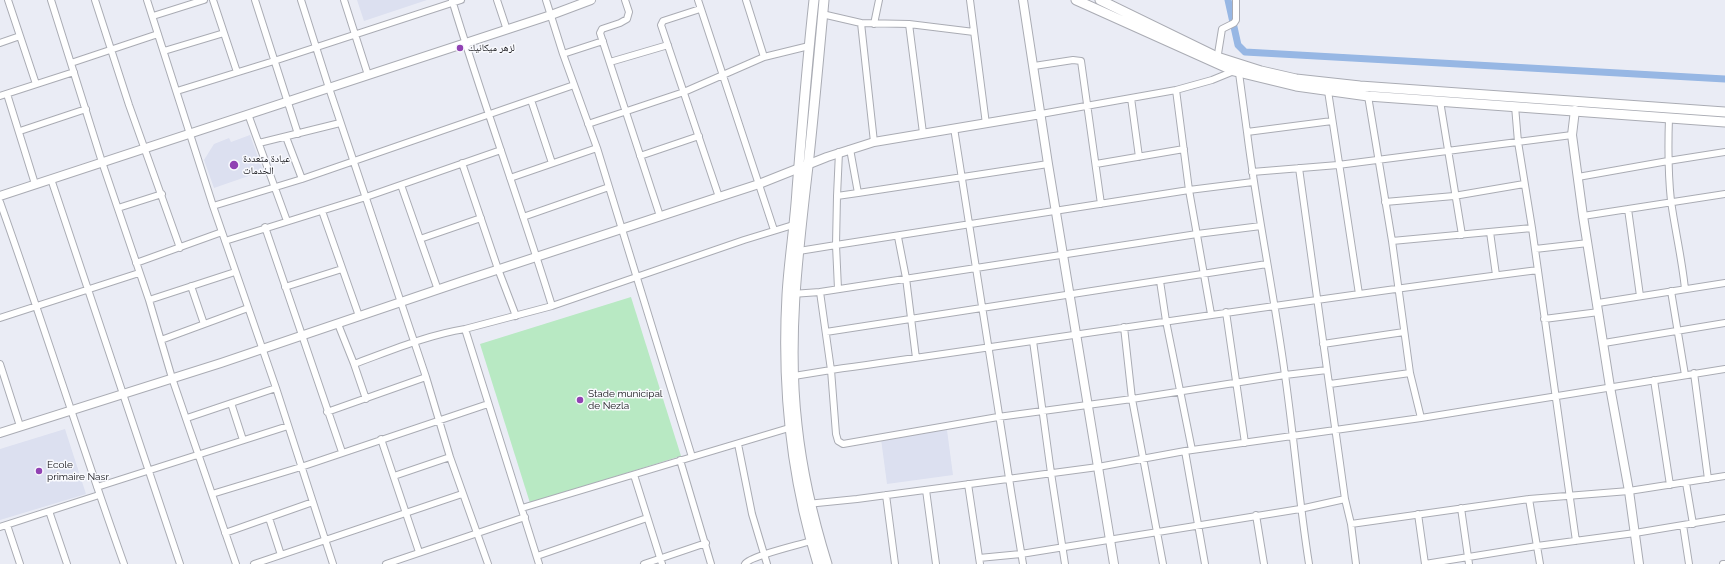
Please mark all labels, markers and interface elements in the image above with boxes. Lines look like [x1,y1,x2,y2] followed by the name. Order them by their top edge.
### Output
[468,42,515,54] place label: لزهر ميكانيك
[455,43,465,53] marker: لزهر ميكانيك
[243,153,290,176] place label: عيادة متعددة الخدمات
[228,159,240,171] marker: عيادة متعددة الخدمات
[588,388,663,412] place label: Stade municipal de Nezla
[575,395,585,405] marker: Stade municipal de Nezla
[47,459,109,482] place label: Ecole primaire Nasr
[34,466,44,476] marker: Ecole primaire Nasr

